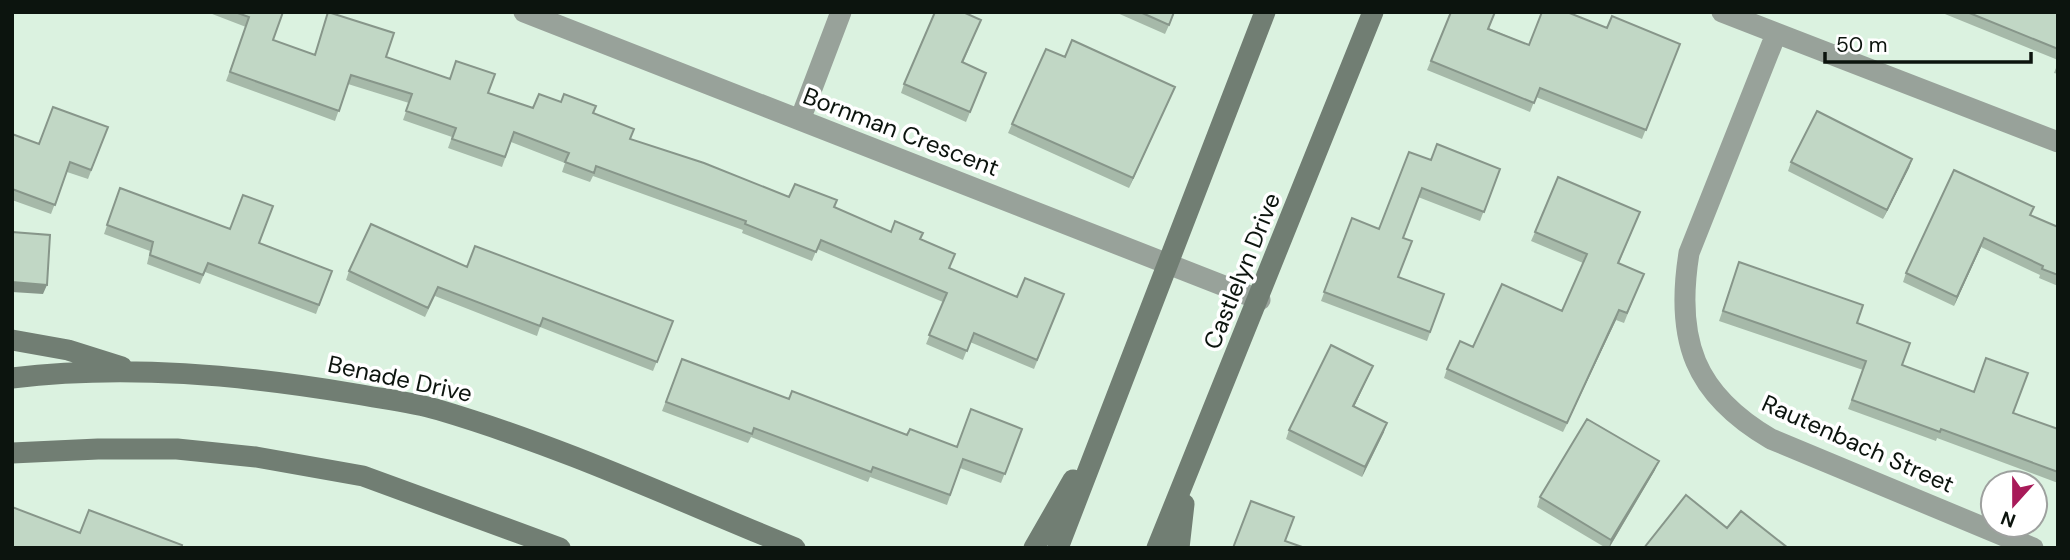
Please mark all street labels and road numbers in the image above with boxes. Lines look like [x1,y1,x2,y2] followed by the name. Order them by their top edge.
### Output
[799,80,1004,183] street label: Bornman Crescent
[1196,188,1287,354] street label: Castlelyn Drive
[325,348,475,409] street label: Benade Drive
[1757,387,1959,500] street label: Rautenbach Street

